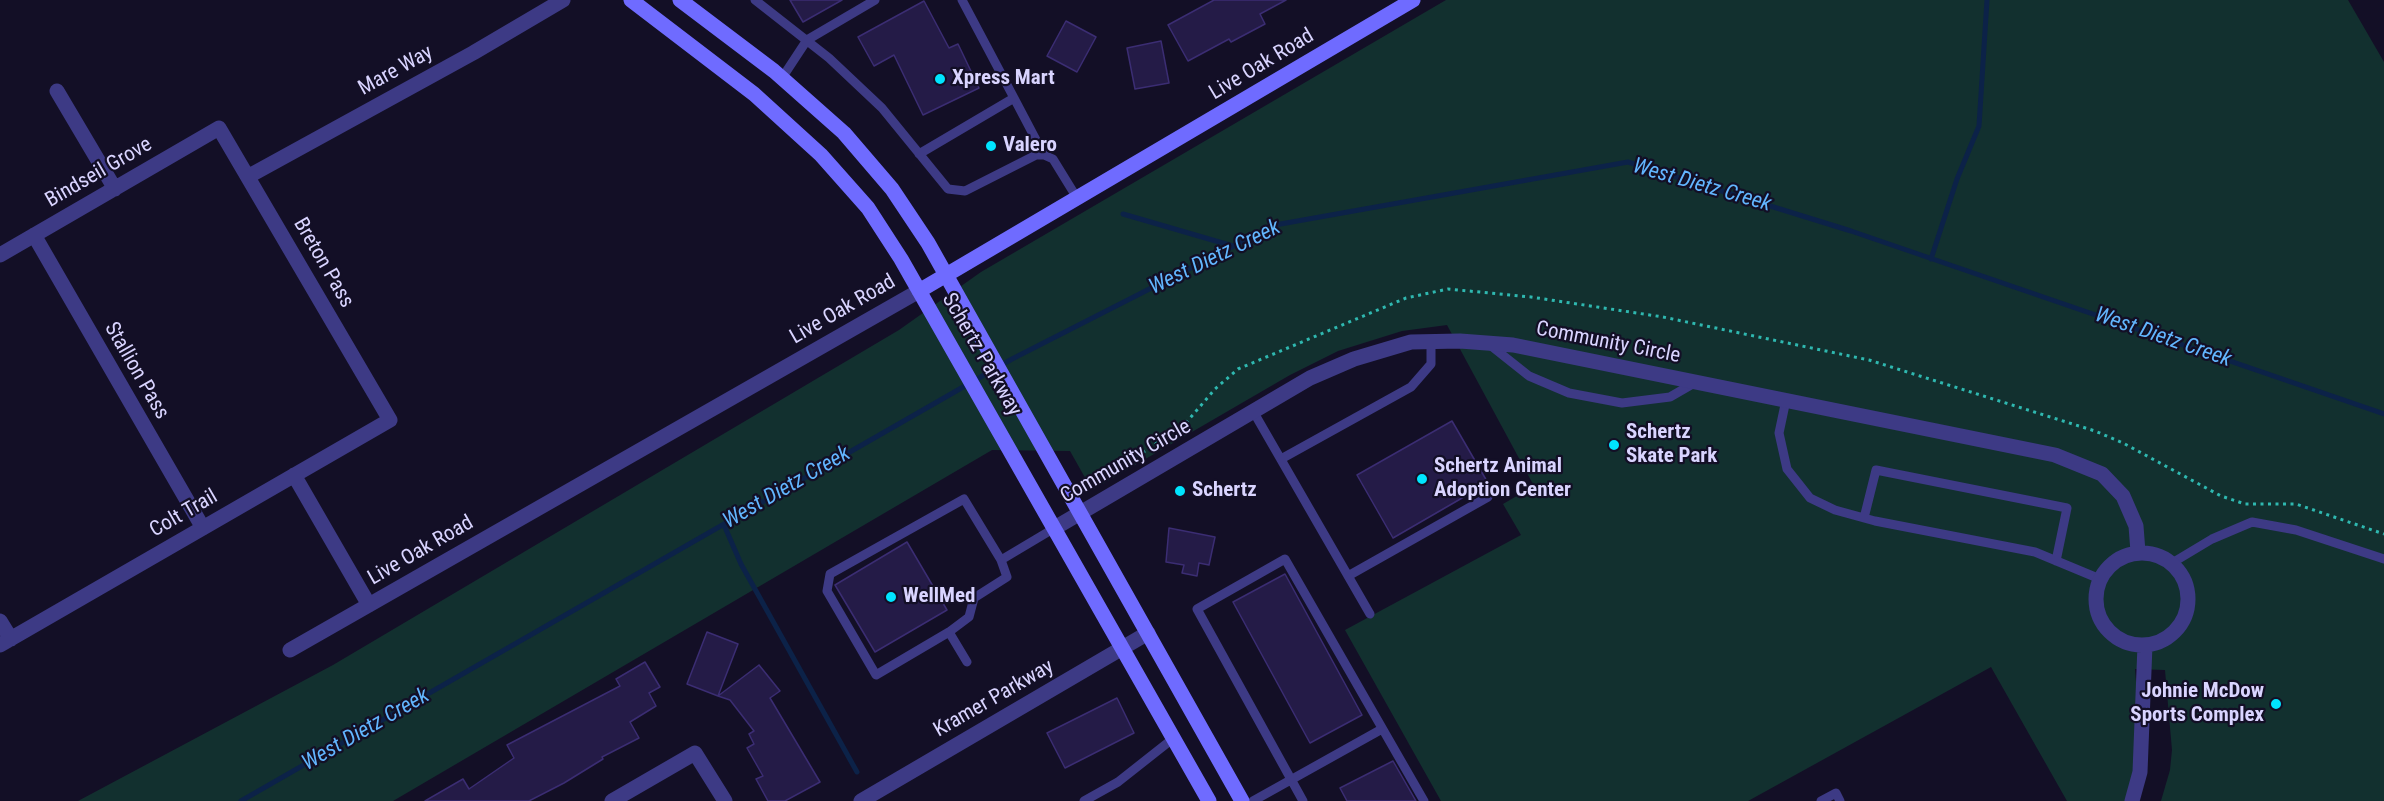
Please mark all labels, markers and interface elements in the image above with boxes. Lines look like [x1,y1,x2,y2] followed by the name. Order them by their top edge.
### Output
[1205,24,1319,106] street label: Live Oak Road
[354,40,438,102] street label: Mare Way
[952,66,1055,92] place label: Xpress Mart
[933,72,947,86] marker: Xpress Mart
[41,132,157,214] street label: Bindseil Grove
[1003,133,1057,159] place label: Valero
[984,139,998,153] marker: Valero
[1630,154,1774,218] water label: West Dietz Creek
[287,213,359,313] street label: Breton Pass
[1145,215,1285,301] water label: West Dietz Creek
[786,270,900,350] street label: Live Oak Road
[936,289,1026,421] street label: Schertz Parkway
[2091,302,2235,374] water label: West Dietz Creek
[1534,317,1682,369] street label: Community Circle
[98,318,174,424] street label: Stallion Pass
[1056,415,1196,509] street label: Community Circle
[1626,420,1717,470] place label: Schertz Skate Park
[1607,438,1621,452] marker: Schertz Skate Park
[719,441,855,535] water label: West Dietz Creek
[1434,454,1571,504] place label: Schertz Animal Adoption Center
[1415,472,1429,486] marker: Schertz Animal Adoption Center
[1192,478,1257,504] place label: Schertz
[1173,484,1187,498] marker: Schertz
[146,485,222,543] street label: Colt Trail
[364,511,478,591] street label: Live Oak Road
[903,584,975,610] place label: WellMed
[884,590,898,604] marker: WellMed
[930,655,1058,743] street label: Kramer Parkway
[2130,679,2264,729] place label: Johnie McDow Sports Complex
[298,683,434,777] water label: West Dietz Creek
[2269,697,2283,711] marker: Johnie McDow Sports Complex

